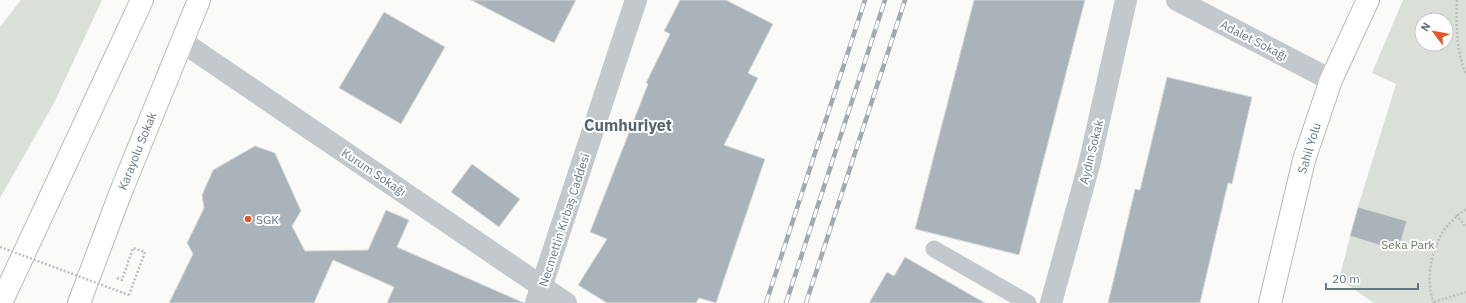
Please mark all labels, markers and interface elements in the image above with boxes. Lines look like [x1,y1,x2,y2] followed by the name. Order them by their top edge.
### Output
[1414,12,1454,52] north arrow
[1218,17,1290,63] street label: Adalet Sokağı
[1417,20,1434,34] text: N
[115,109,160,192] street label: Karayolu Sokak
[584,115,672,135] district label: Cumhuriyet
[1076,118,1106,186] street label: Aydın Sokak
[1294,121,1324,175] street label: Sahil Yolu
[339,145,409,199] street label: Kurum Sokağı
[535,151,593,289] street label: Necmettin Kırbaş Caddesi
[256,212,279,227] place label: SGK
[243,214,253,224] marker: SGK
[1381,237,1435,252] park label: Seka Park
[1326,265,1418,291] scale bar
[1332,271,1360,286] text: 20 m

